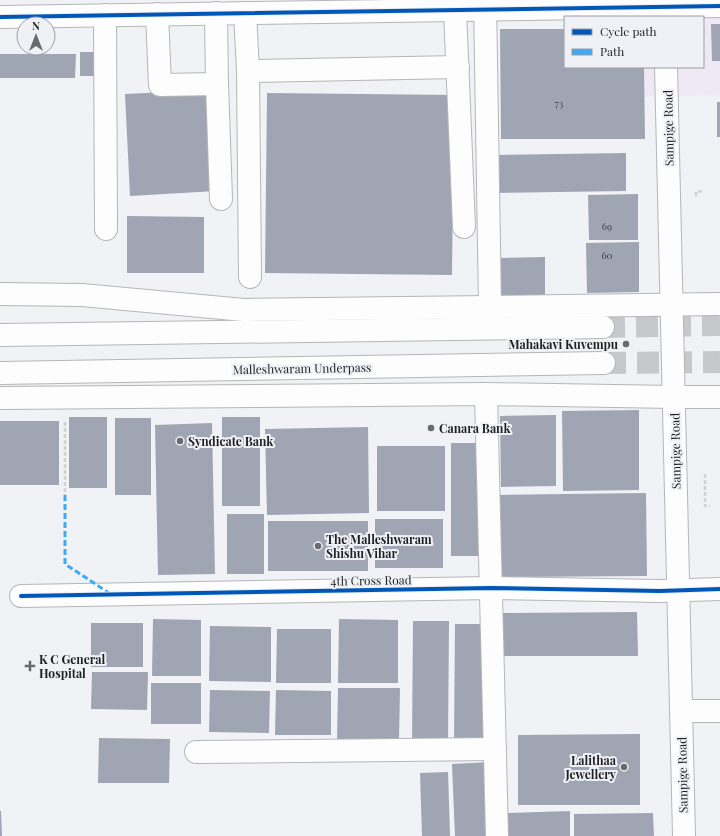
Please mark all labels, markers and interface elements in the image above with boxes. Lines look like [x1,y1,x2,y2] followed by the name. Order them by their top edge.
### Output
[16,16,56,56] north arrow
[564,16,704,68] legend
[32,18,40,33] text: N
[600,23,657,39] text: Cycle path
[600,43,624,59] text: Path
[659,90,677,166] street label: Sampige Road
[555,96,564,110] house number: 73
[602,219,612,233] house number: 69
[601,248,613,262] house number: 60
[509,336,619,352] place label: Mahakavi Kuvempu
[621,339,631,349] marker: Mahakavi Kuvempu
[232,359,372,377] street label: Malleshwaram Underpass
[666,413,684,489] street label: Sampige Road
[439,420,511,436] place label: Canara Bank
[426,423,436,433] marker: Canara Bank
[188,433,274,449] place label: Syndicate Bank
[175,436,185,446] marker: Syndicate Bank
[326,531,432,561] place label: The Malleshwaram Shishu Vihar
[313,541,323,551] marker: The Malleshwaram Shishu Vihar
[330,571,412,589] street label: 4th Cross Road
[39,651,105,681] place label: K C General Hospital
[24,660,36,672] marker: K C General Hospital
[673,737,691,813] street label: Sampige Road
[564,752,617,782] place label: Lalithaa Jewellery
[619,762,629,772] marker: Lalithaa Jewellery

